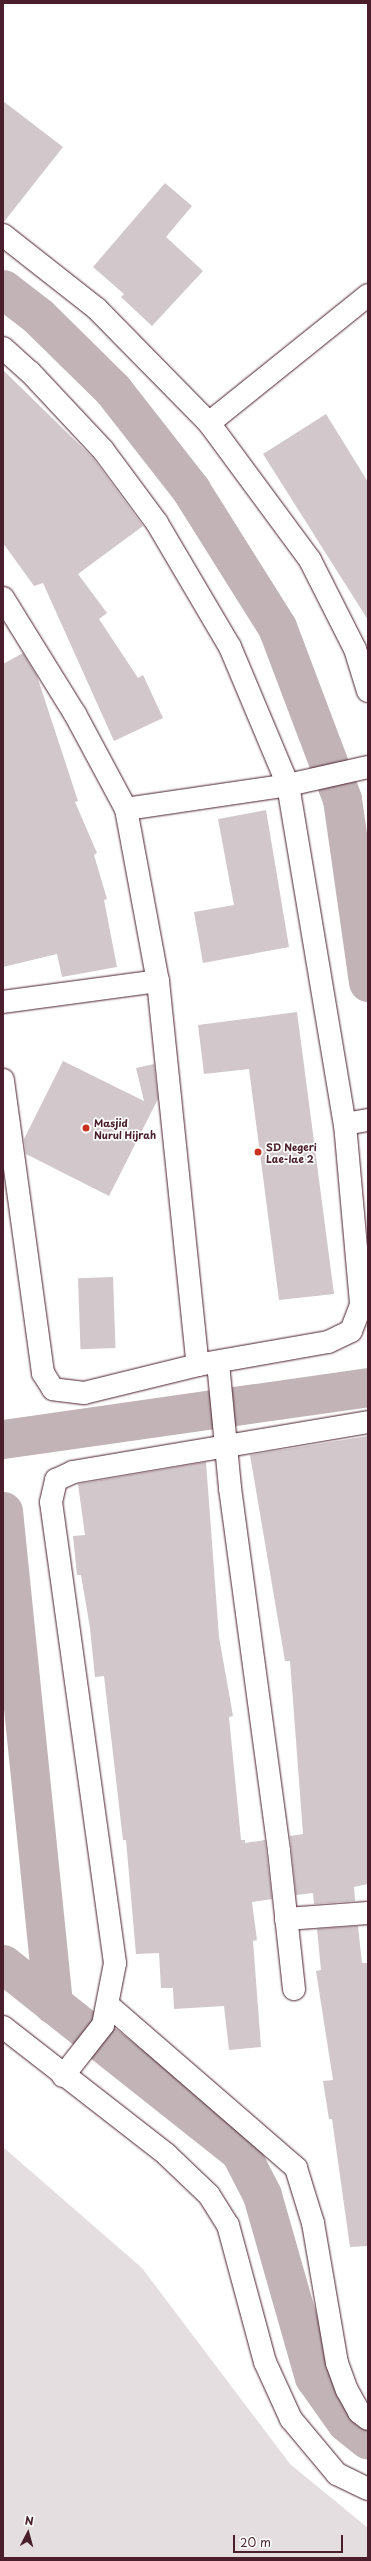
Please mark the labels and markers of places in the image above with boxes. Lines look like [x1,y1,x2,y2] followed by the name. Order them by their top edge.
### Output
[94,1116,157,1140] place label: Masjid Nurul Hijrah
[81,1123,91,1133] marker: Masjid Nurul Hijrah
[266,1140,316,1164] place label: SD Negeri Lae-lae 2
[253,1147,263,1157] marker: SD Negeri Lae-lae 2

